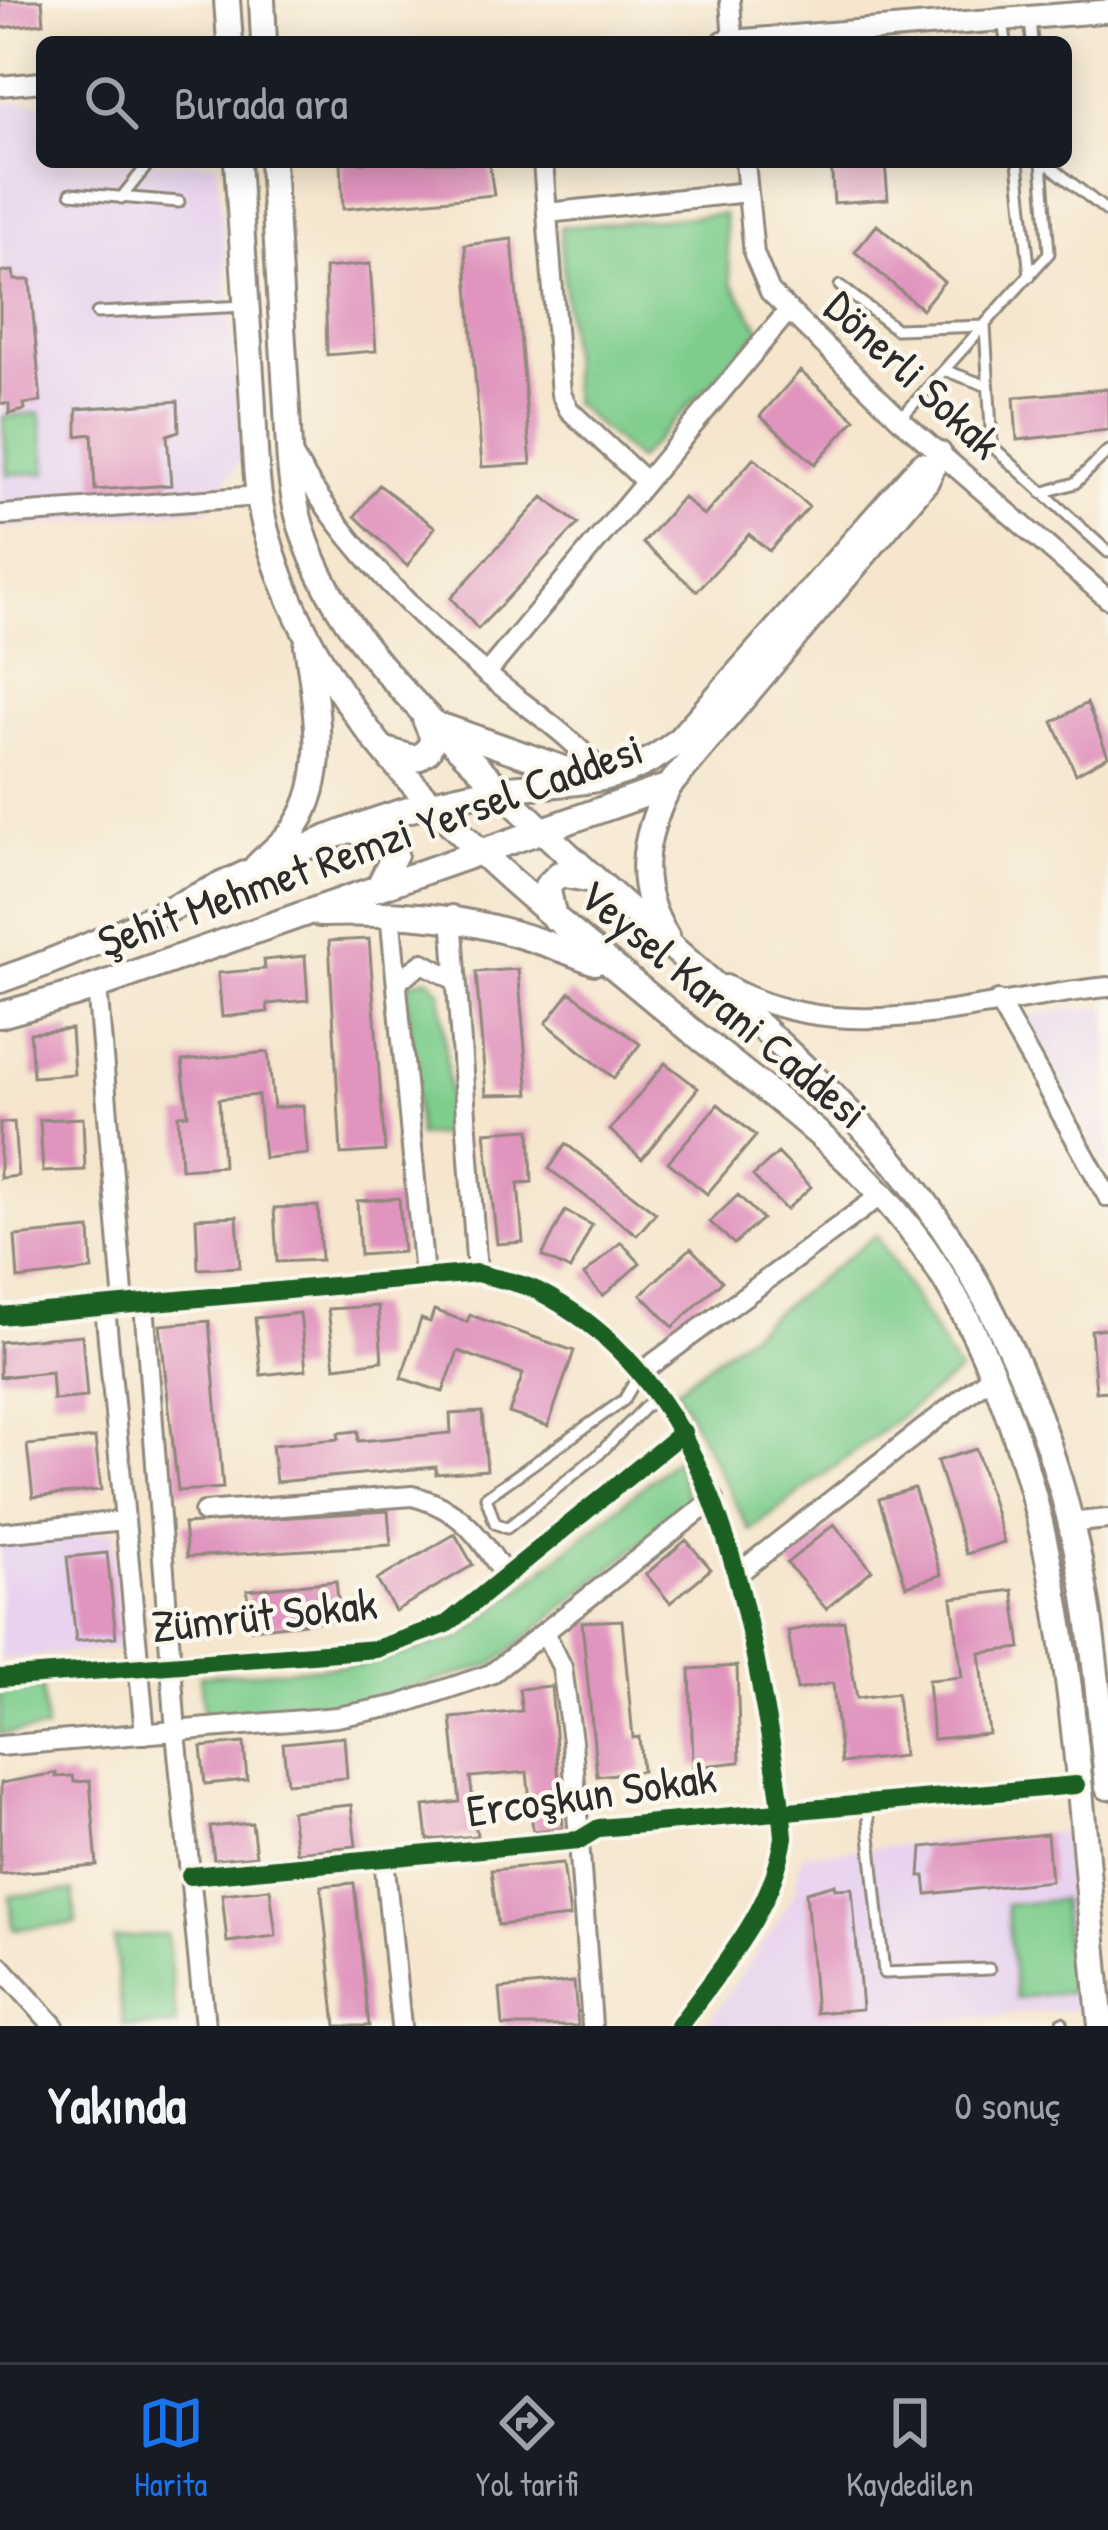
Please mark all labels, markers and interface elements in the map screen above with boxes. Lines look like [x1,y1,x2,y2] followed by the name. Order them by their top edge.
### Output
[36,36,1072,168] search box
[78,69,144,135] icon: search
[174,72,348,133] text: Burada ara
[812,276,1016,472] street label: Dönerli Sokak
[89,717,651,971] street label: Şehit Mehmet Remzi Yersel Caddesi
[567,864,881,1142] street label: Veysel Karani Caddesi
[148,1572,380,1656] street label: Zümrüt Sokak
[462,1745,720,1841] street label: Ercoşkun Sokak
[48,2070,186,2139] text: Yakında
[954,2078,1060,2131] text: 0 sonuç
[134,2390,207,2506] tab: Harita
[476,2390,578,2506] tab: Yol tarifi
[846,2390,974,2506] tab: Kaydedilen

